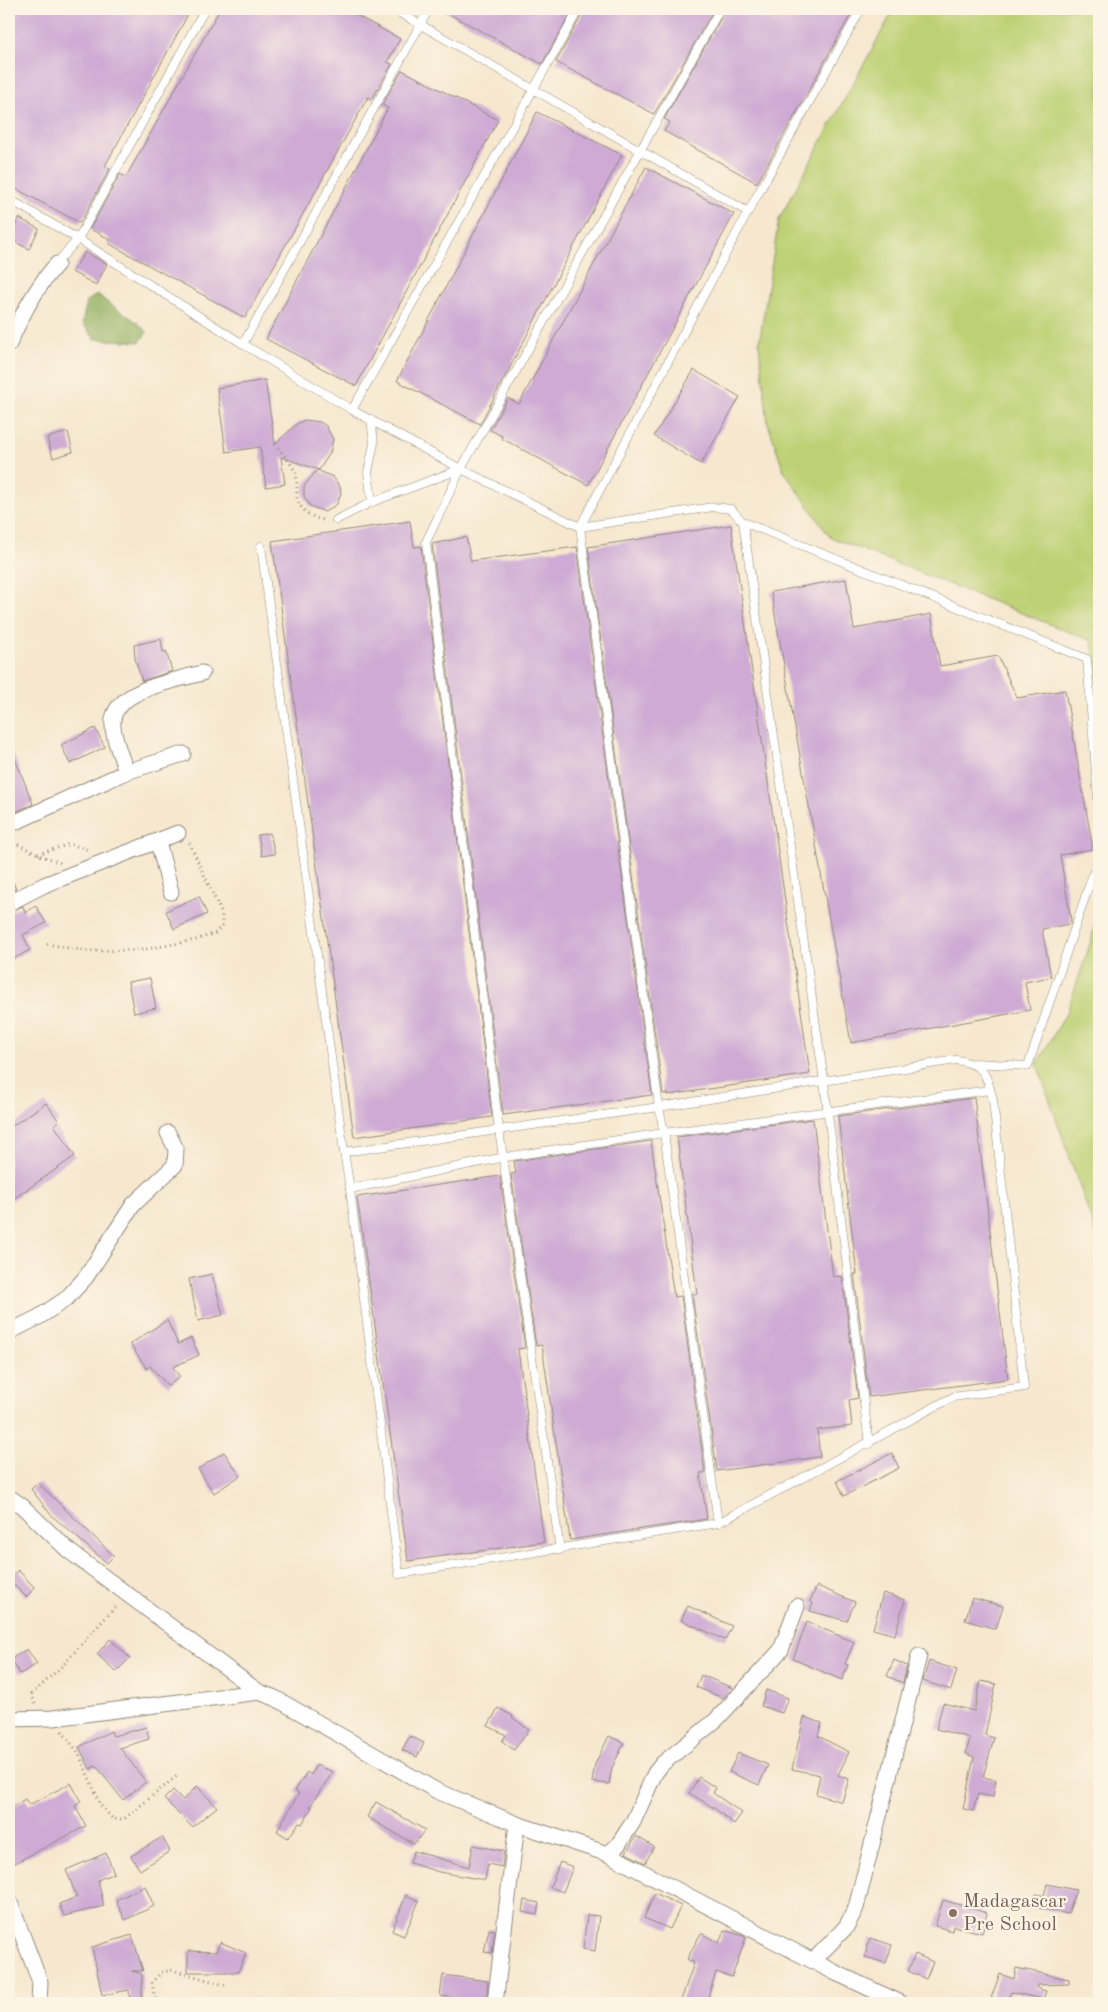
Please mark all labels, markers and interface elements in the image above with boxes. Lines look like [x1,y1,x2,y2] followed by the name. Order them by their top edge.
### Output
[963,1892,1066,1935] place label: Madagascar Pre School
[947,1907,959,1919] marker: Madagascar Pre School

